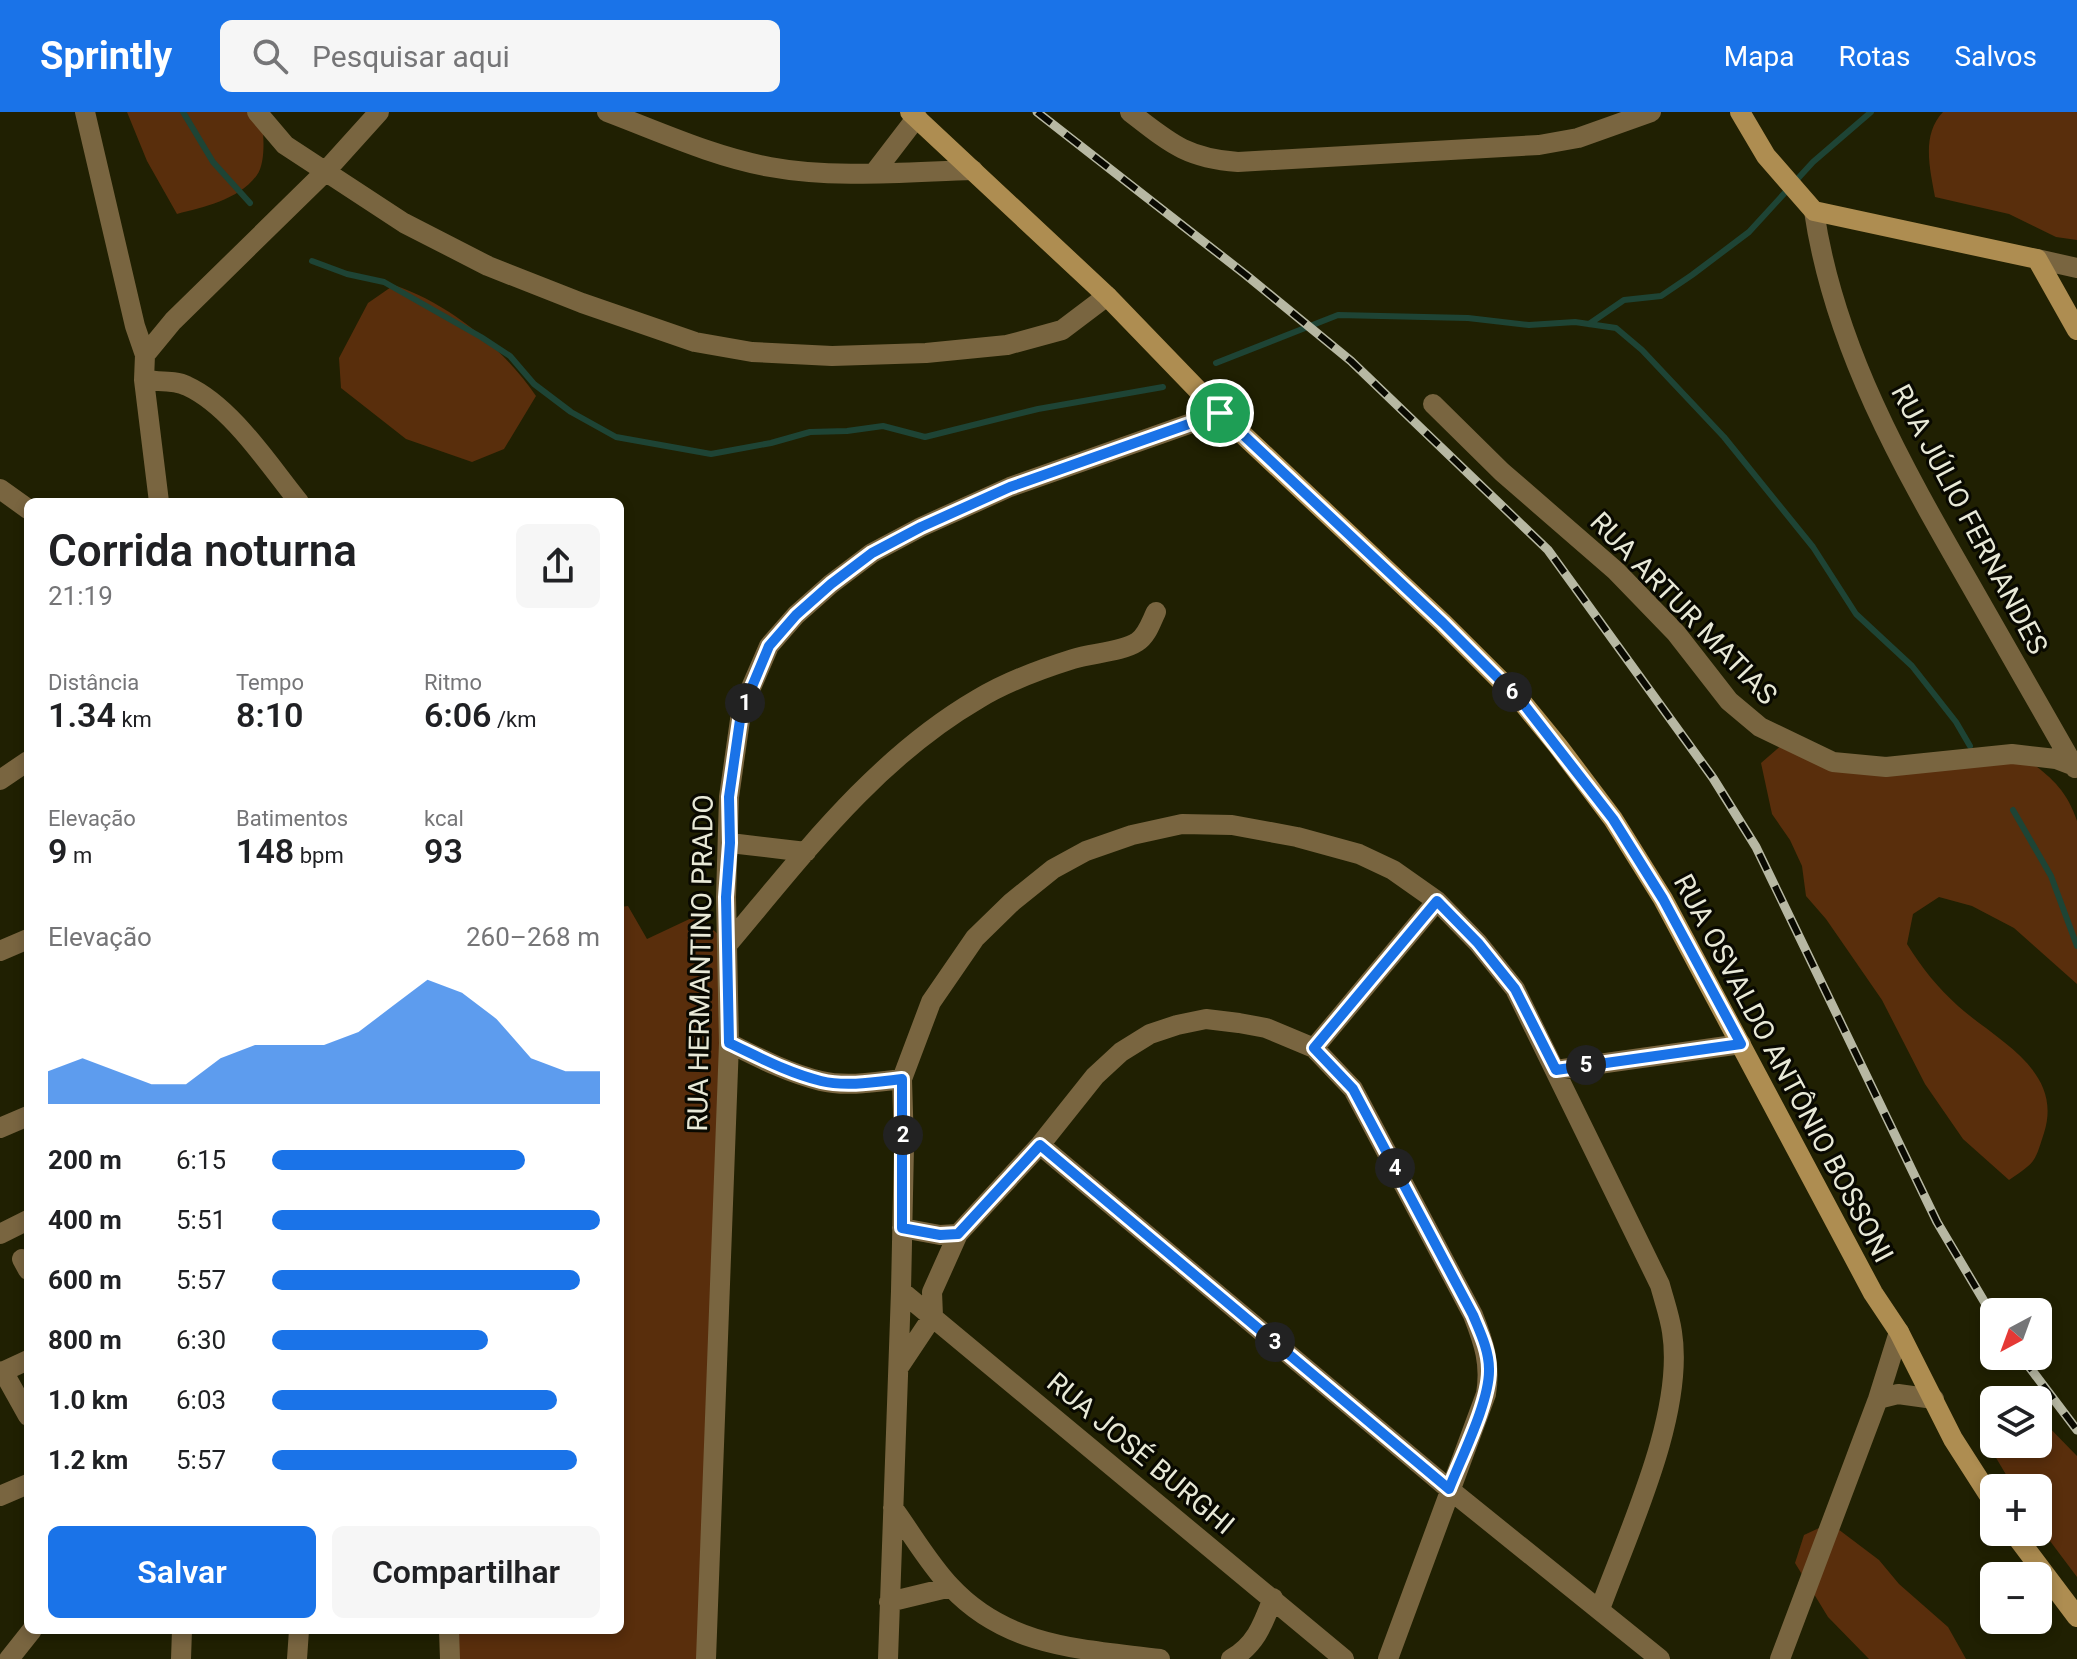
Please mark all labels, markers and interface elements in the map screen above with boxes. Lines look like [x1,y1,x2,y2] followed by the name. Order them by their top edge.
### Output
[220,20,780,92] search box
[40,34,172,78] text: Sprintly
[248,34,292,78] icon: search
[312,39,510,74] text: Pesquisar aqui
[1724,40,1794,73] text: Mapa
[1838,40,1911,73] text: Rotas
[1955,40,2037,73] text: Salvos
[1186,379,1254,447] pin
[1884,379,2055,660] street label: RUA JÚLIO FERNANDES
[1198,391,1242,435] icon: arrive
[1583,505,1784,711] street label: RUA ARTUR MATIAS
[516,524,600,608] button: share
[48,525,357,577] text: Corrida noturna
[48,581,113,611] text: 21:19
[48,670,139,695] text: Distância
[236,670,304,695] text: Tempo
[424,670,482,695] text: Ritmo
[1492,672,1532,712] pin: 6
[1506,679,1518,704] text: 6
[725,683,765,723] pin: 1
[739,690,751,715] text: 1
[48,695,116,735] text: 1.34
[236,695,304,735] text: 8:10
[424,695,492,735] text: 6:06
[116,707,152,732] text: km
[492,707,537,732] text: /km
[681,794,720,1132] street label: RUA HERMANTINO PRADO
[48,806,136,831] text: Elevação
[236,806,348,831] text: Batimentos
[424,806,464,831] text: kcal
[48,831,67,871] text: 9
[236,831,294,871] text: 148
[424,831,463,871] text: 93
[67,843,92,868] text: m
[294,843,344,868] text: bpm
[1667,868,1900,1268] street label: RUA OSVALDO ANTÔNIO BOSSONI
[48,922,152,952] text: Elevação
[466,922,600,952] text: 260–268 m
[1566,1045,1606,1085] pin: 5
[1580,1052,1592,1077] text: 5
[883,1115,923,1155] pin: 2
[897,1122,909,1147] text: 2
[48,1145,122,1175] text: 200 m
[176,1145,226,1175] text: 6:15
[1375,1148,1415,1188] pin: 4
[1389,1155,1401,1180] text: 4
[48,1205,122,1235] text: 400 m
[176,1205,226,1235] text: 5:51
[48,1265,122,1295] text: 600 m
[176,1265,226,1295] text: 5:57
[1980,1298,2052,1370] north arrow
[1980,1298,2052,1634] map controls
[1255,1322,1295,1362] pin: 3
[48,1325,122,1355] text: 800 m
[176,1325,226,1355] text: 6:30
[1269,1329,1281,1354] text: 3
[1040,1366,1241,1541] street label: RUA JOSÉ BURGHI
[48,1385,128,1415] text: 1.0 km
[176,1385,226,1415] text: 6:03
[1980,1386,2052,1458] button: layers
[48,1445,128,1475] text: 1.2 km
[176,1445,226,1475] text: 5:57
[1980,1474,2052,1546] button: +
[48,1526,316,1618] button: Salvar
[332,1526,600,1618] button: Compartilhar
[1980,1562,2052,1634] button: −

